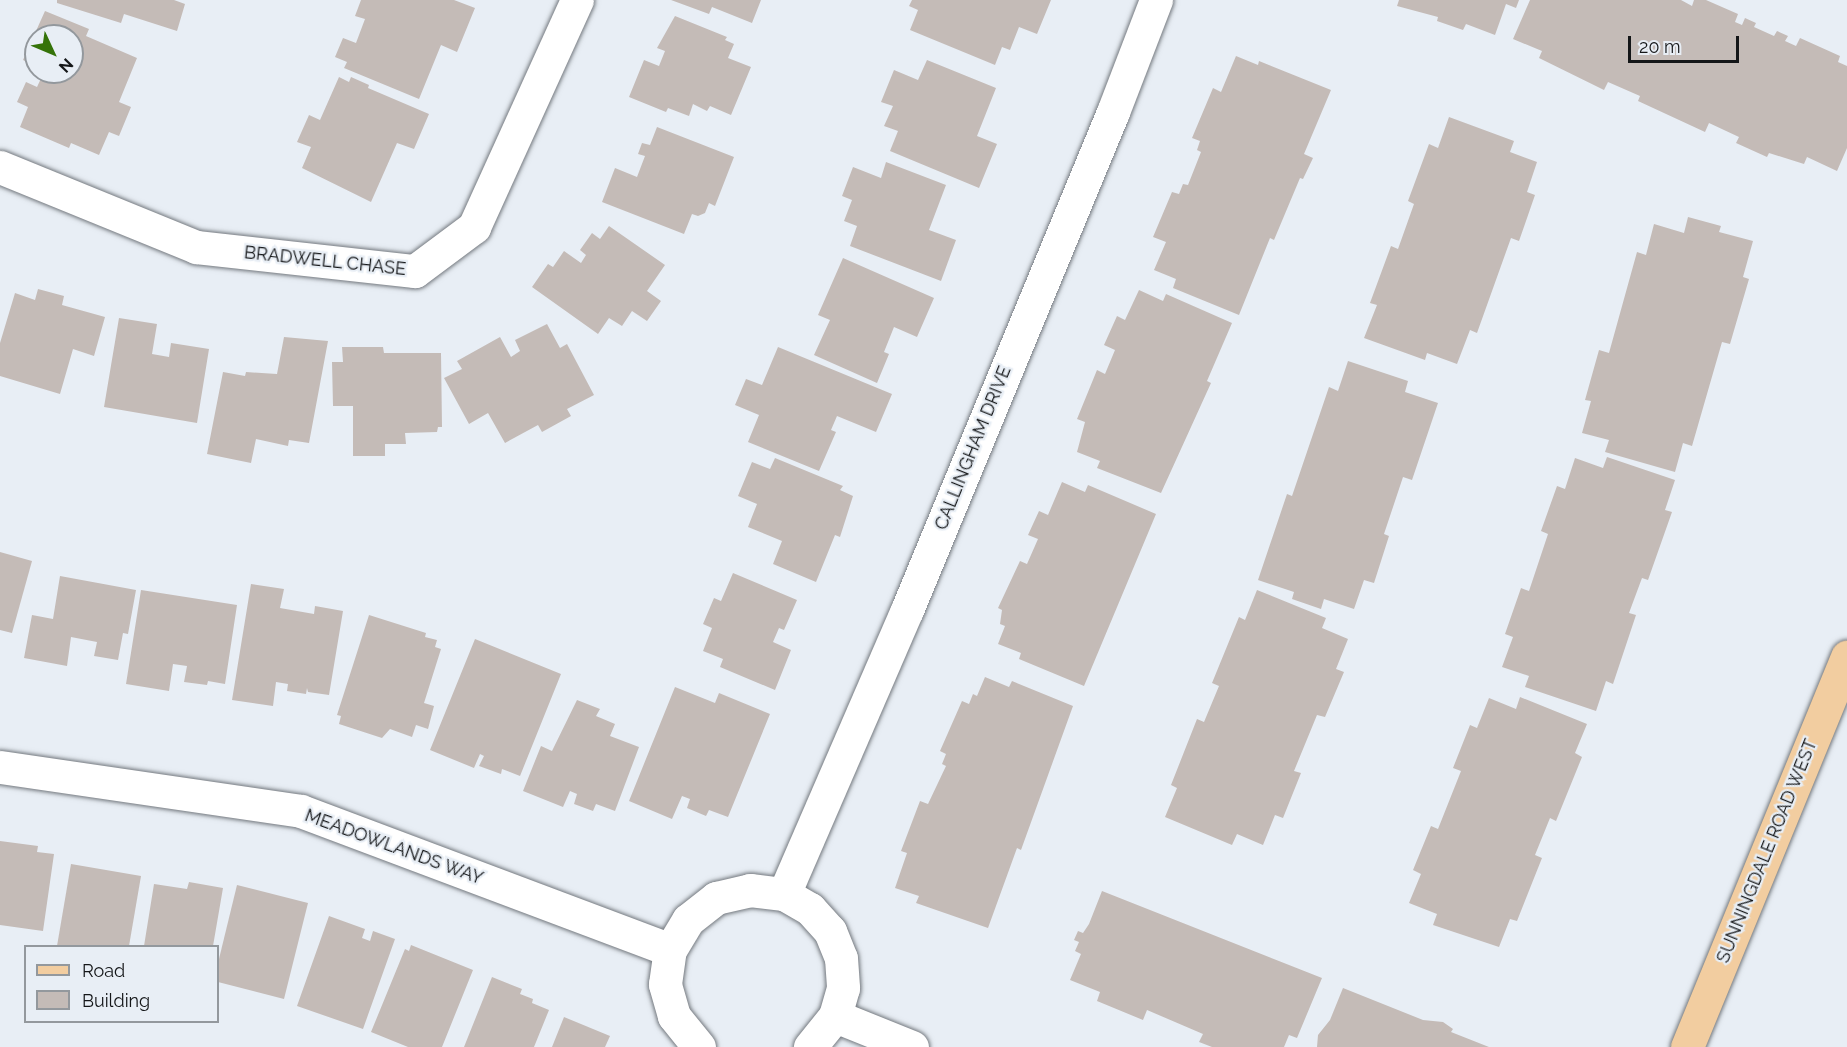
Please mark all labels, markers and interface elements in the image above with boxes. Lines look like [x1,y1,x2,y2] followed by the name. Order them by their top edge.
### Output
[24,24,84,84] north arrow
[1631,24,1742,62] scale bar
[1639,36,1681,57] text: 20 m
[55,54,77,76] text: N
[243,242,407,280] street label: BRADWELL CHASE
[930,363,1016,533] street label: CALLINGHAM DRIVE
[1712,736,1822,966] street label: SUNNINGDALE ROAD WEST
[302,805,486,889] street label: MEADOWLANDS WAY
[24,945,219,1023] legend
[82,960,125,981] text: Road
[82,990,150,1011] text: Building

